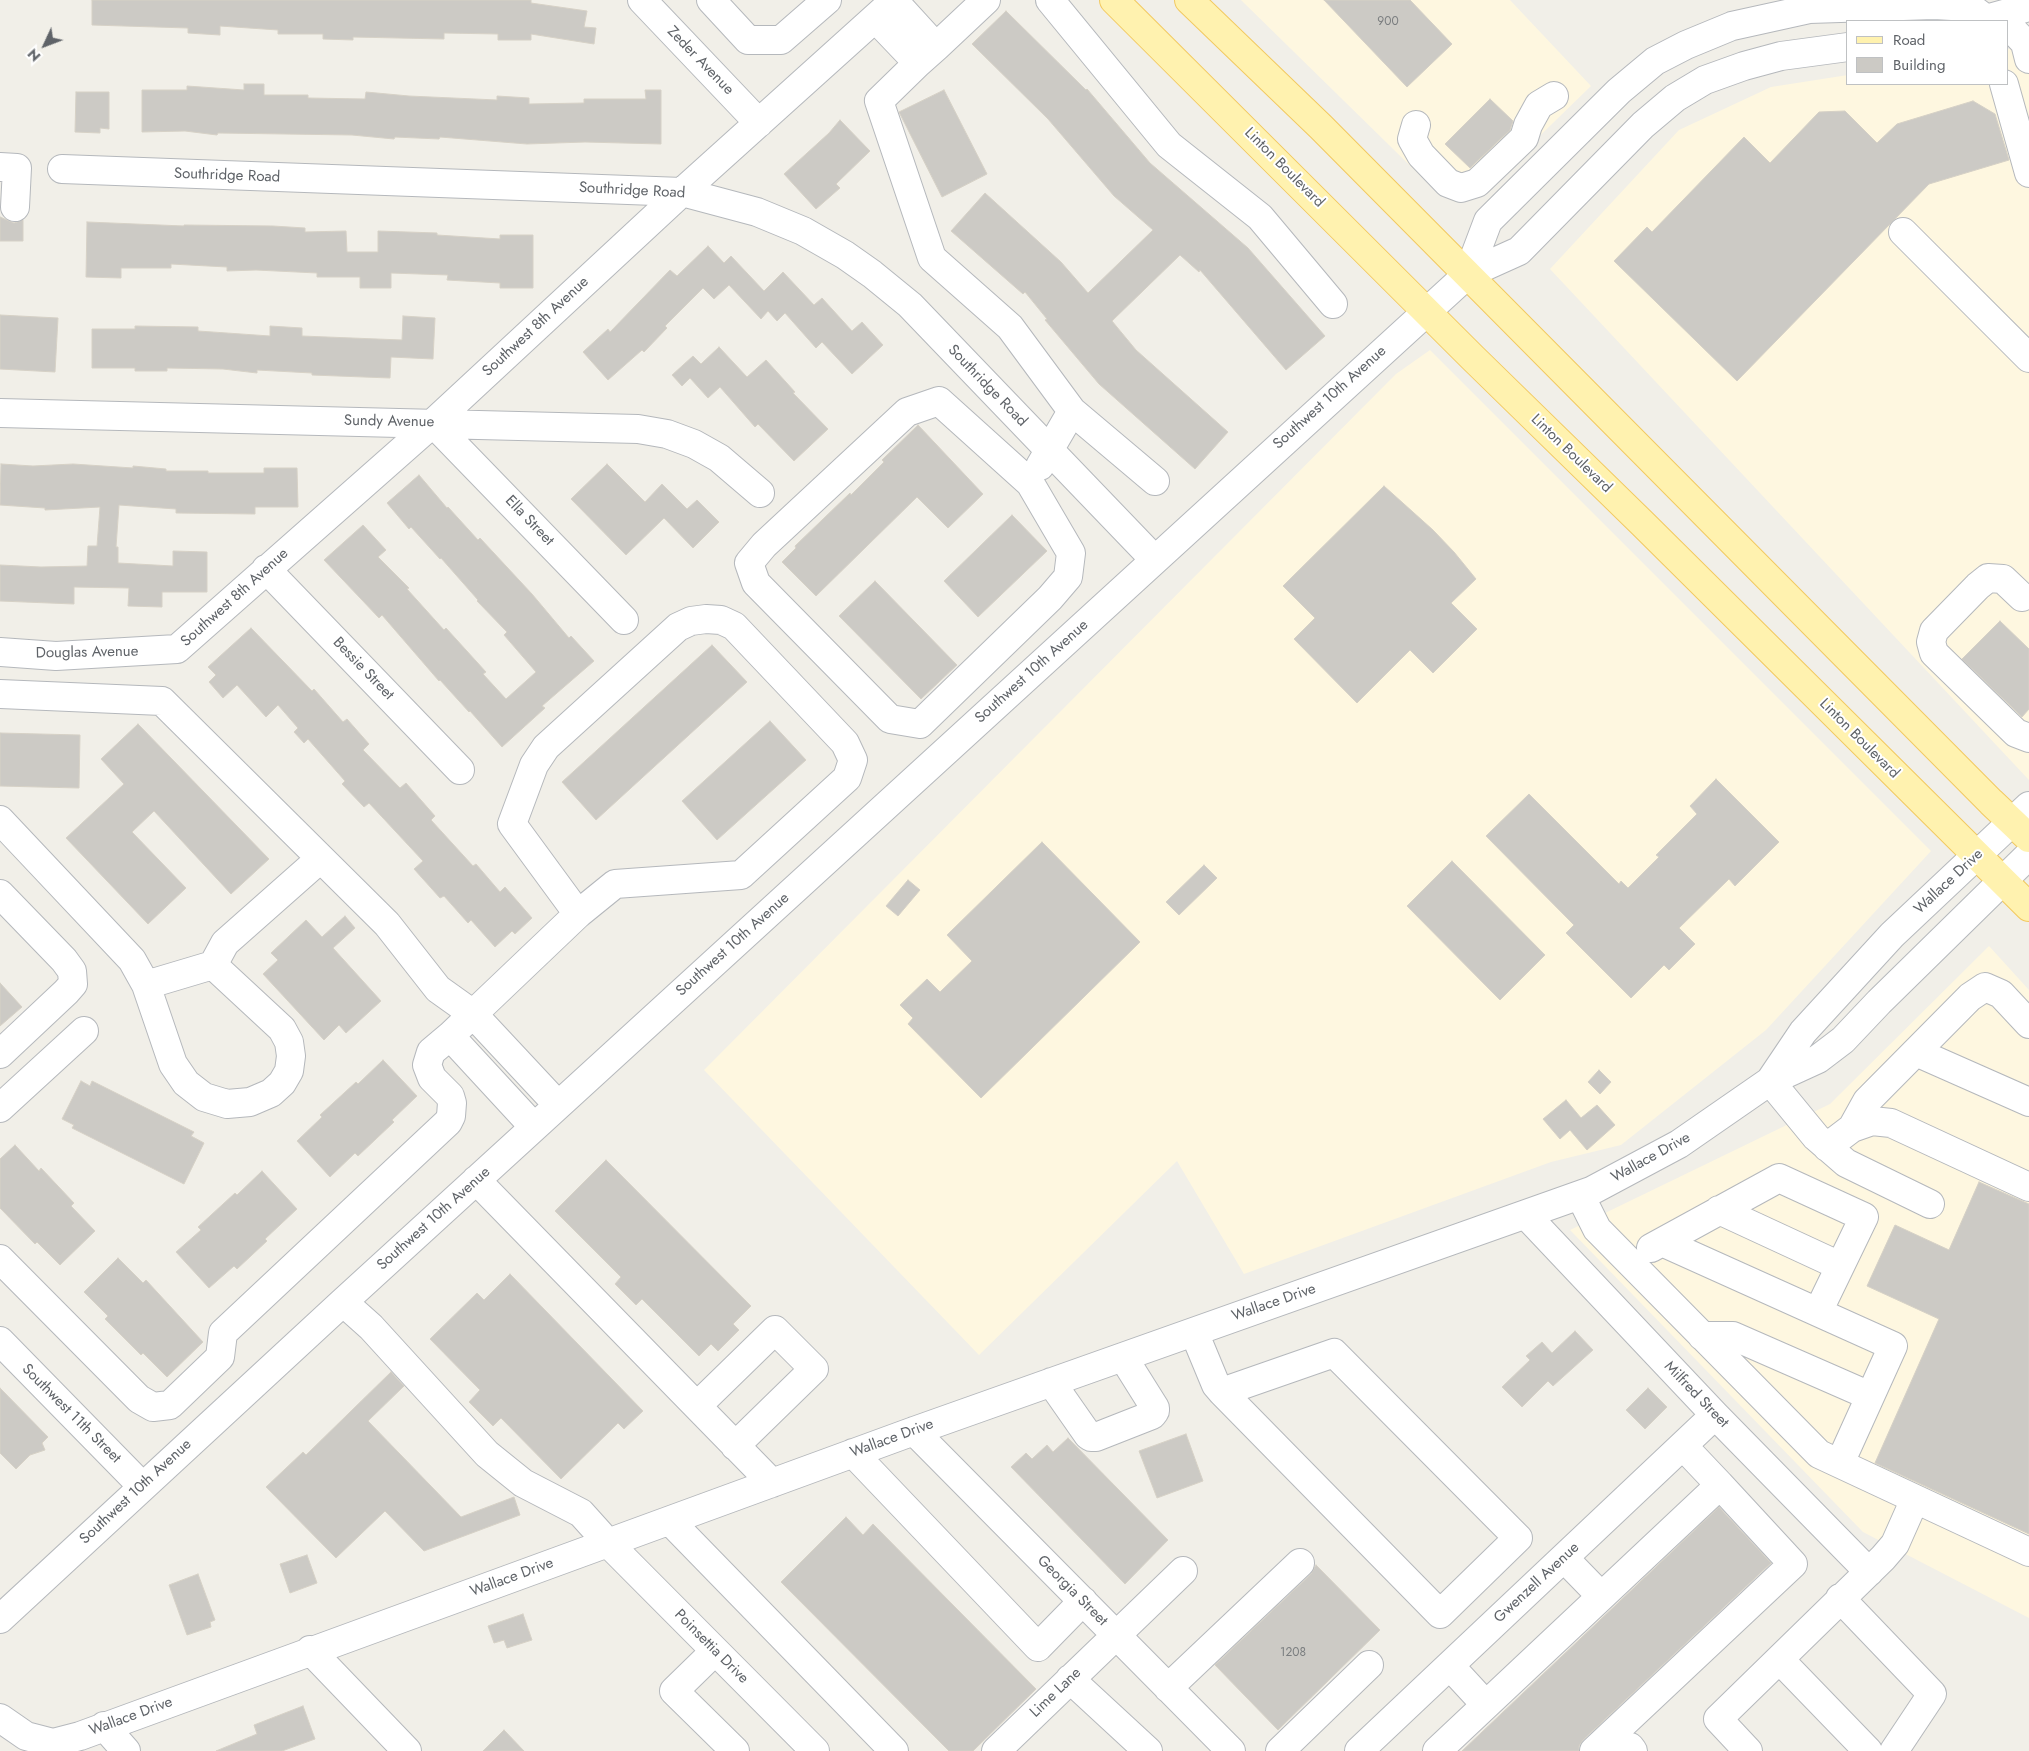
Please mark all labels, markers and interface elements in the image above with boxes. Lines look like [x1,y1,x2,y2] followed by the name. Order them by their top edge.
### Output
[1377,15,1399,29] house number: 900
[20,20,70,70] north arrow
[1846,20,2009,85] legend
[663,23,737,99] street label: Zeder Avenue
[1893,29,1925,51] text: Road
[23,44,45,66] text: N
[1893,54,1945,76] text: Building
[1240,124,1328,212] street label: Linton Boulevard
[173,165,281,187] street label: Southridge Road
[578,179,686,203] street label: Southridge Road
[479,273,593,381] street label: Southwest 8th Avenue
[944,341,1030,431] street label: Southridge Road
[1270,342,1390,454] street label: Southwest 10th Avenue
[1527,411,1615,497] street label: Linton Boulevard
[344,412,434,432] street label: Sundy Avenue
[501,492,557,550] street label: Ella Street
[178,545,292,651] street label: Southwest 8th Avenue
[972,616,1092,728] street label: Southwest 10th Avenue
[329,634,397,704] street label: Bessie Street
[35,643,139,663] street label: Douglas Avenue
[1815,695,1903,783] street label: Linton Boulevard
[1911,846,1987,918] street label: Wallace Drive
[673,889,793,1001] street label: Southwest 10th Avenue
[1608,1129,1694,1187] street label: Wallace Drive
[374,1163,494,1275] street label: Southwest 10th Avenue
[1230,1280,1318,1326] street label: Wallace Drive
[1660,1358,1732,1432] street label: Milfred Street
[18,1361,124,1467] street label: Southwest 11th Street
[848,1416,936,1462] street label: Wallace Drive
[76,1436,196,1548] street label: Southwest 10th Avenue
[1491,1539,1583,1627] street label: Gwenzell Avenue
[1033,1552,1111,1630] street label: Georgia Street
[468,1555,556,1601] street label: Wallace Drive
[670,1606,752,1688] street label: Poinsettia Drive
[1280,1646,1306,1660] house number: 1208
[1027,1664,1085,1722] street label: Lime Lane
[87,1694,175,1740] street label: Wallace Drive

